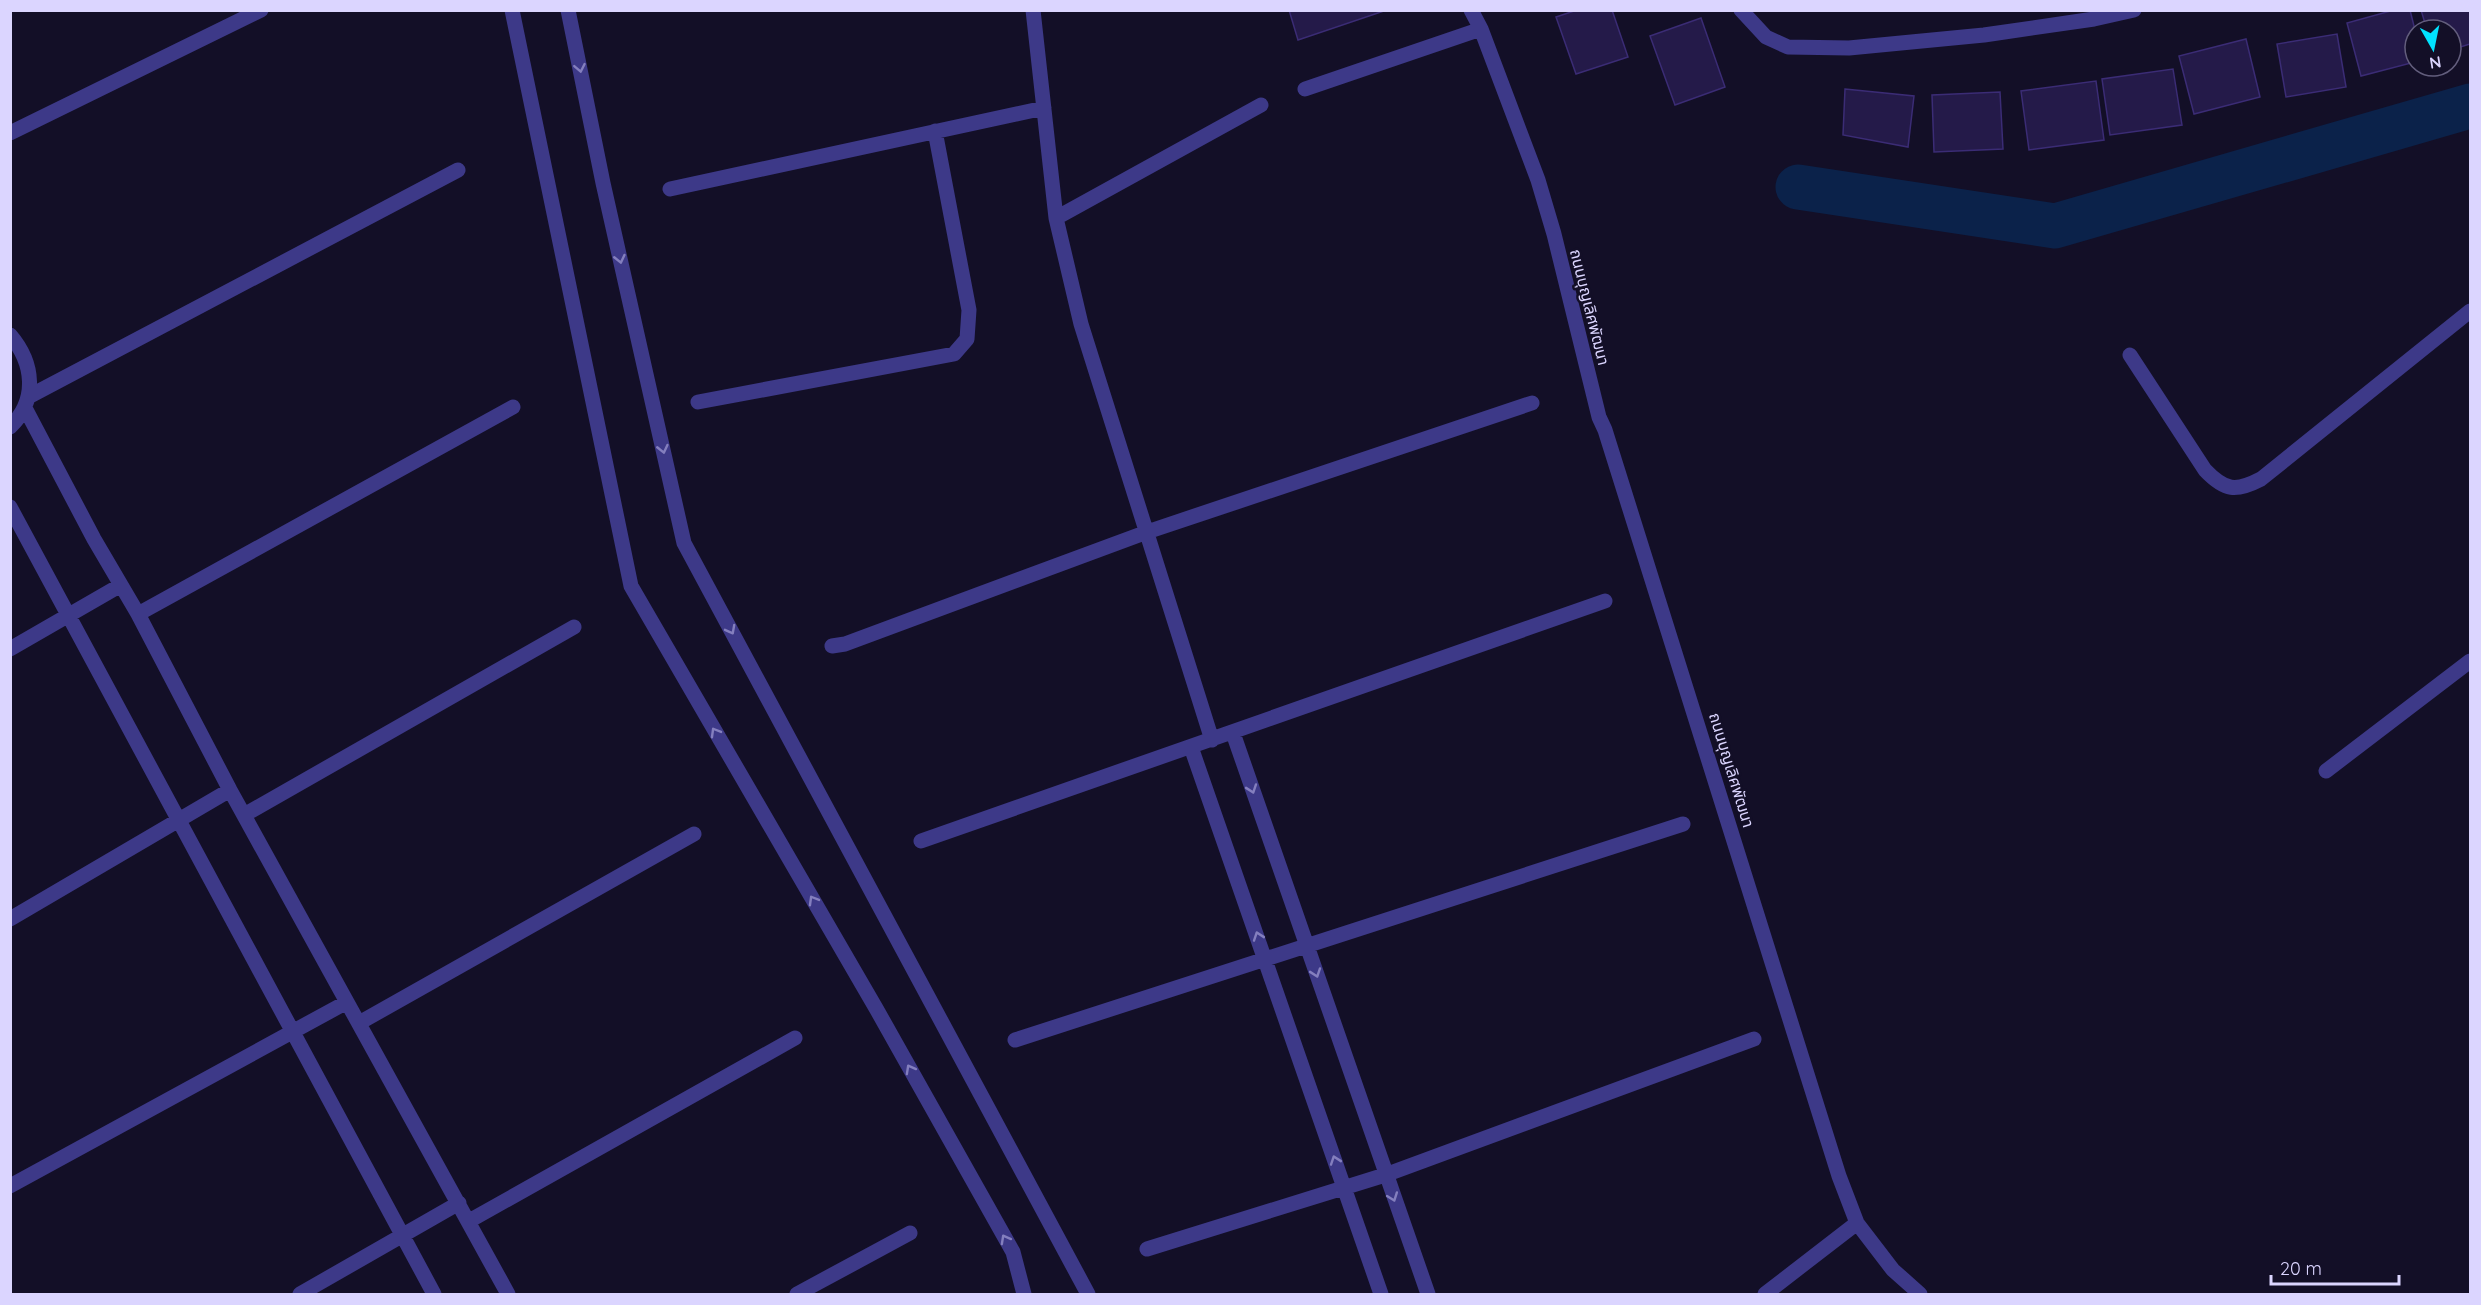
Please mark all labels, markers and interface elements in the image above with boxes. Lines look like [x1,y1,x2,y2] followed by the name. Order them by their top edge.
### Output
[2403,18,2463,78] north arrow
[2428,52,2443,74] text: N
[573,63,586,73] one-way arrow
[1566,247,1614,367] street label: ถนนบุญเลิศพัฒนา
[613,253,626,263] one-way arrow
[656,444,669,454] one-way arrow
[724,624,735,634] one-way arrow
[1705,710,1759,830] street label: ถนนบุญเลิศพัฒนา
[711,727,723,738] one-way arrow
[1245,783,1258,793] one-way arrow
[809,896,821,906] one-way arrow
[1253,931,1266,941] one-way arrow
[1308,967,1321,978] one-way arrow
[906,1065,917,1075] one-way arrow
[1330,1155,1342,1166] one-way arrow
[1385,1191,1398,1202] one-way arrow
[1001,1235,1013,1246] one-way arrow
[2271,1248,2398,1286] scale bar
[2280,1257,2322,1280] text: 20 m

